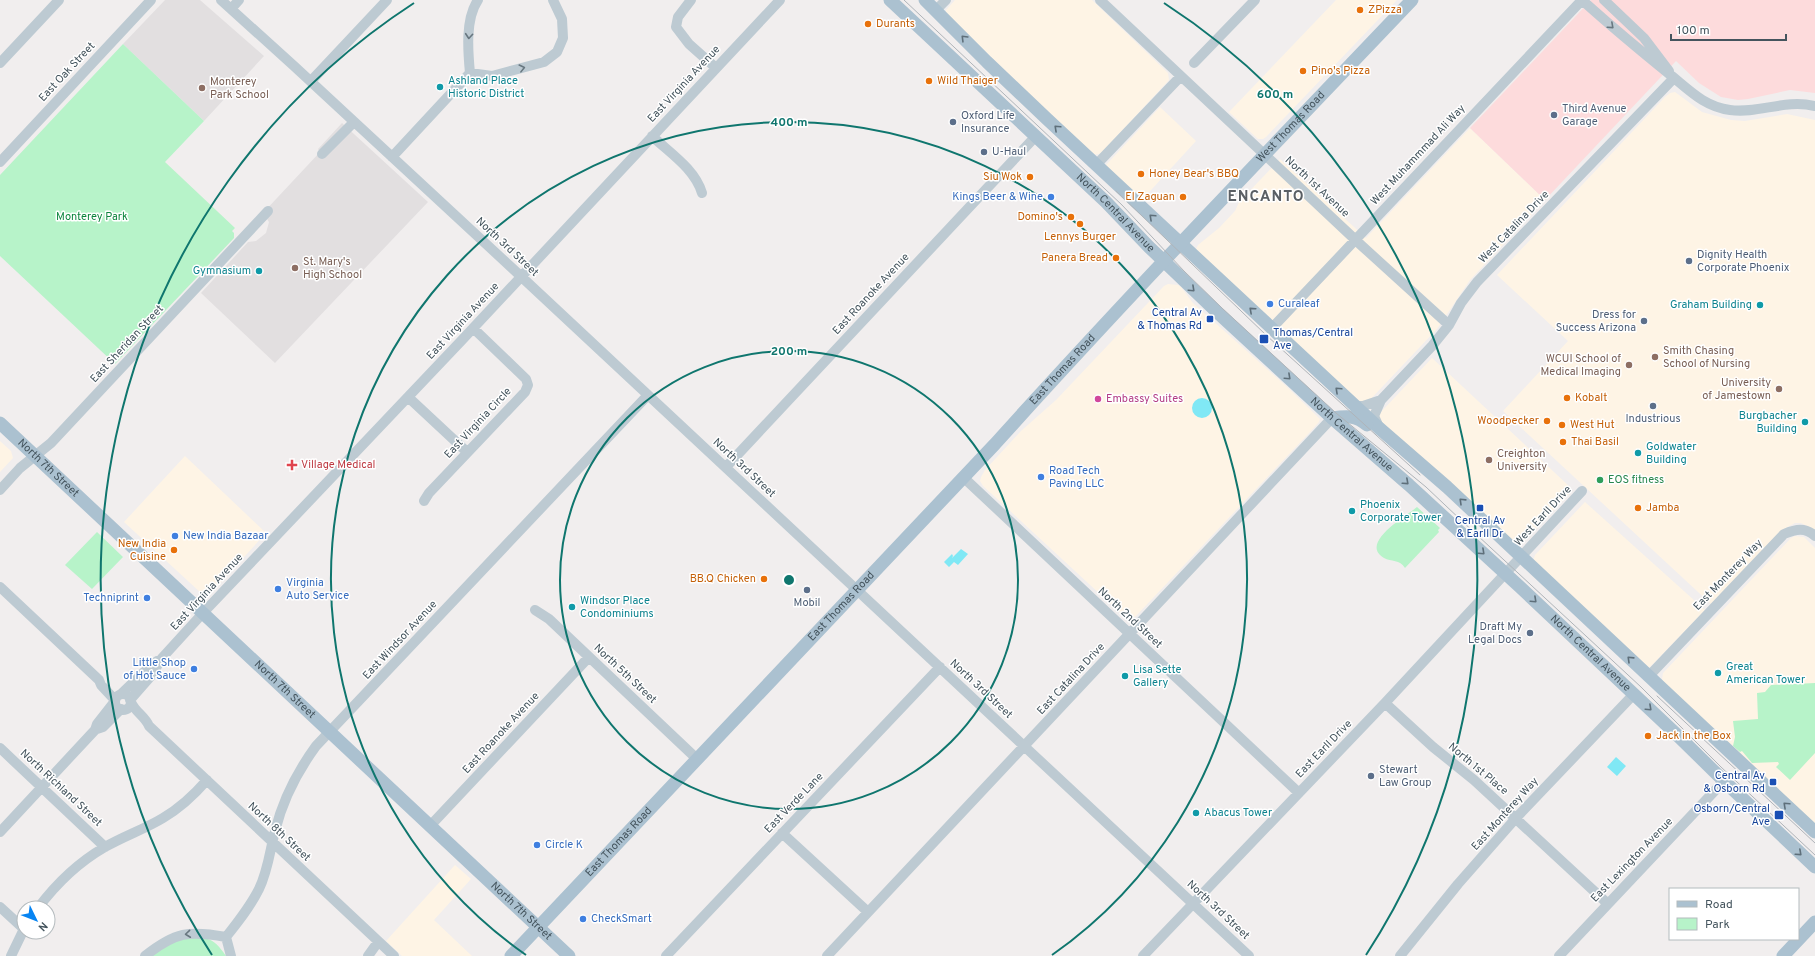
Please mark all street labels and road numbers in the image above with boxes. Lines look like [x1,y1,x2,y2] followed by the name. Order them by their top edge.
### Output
[36,39,98,105] street label: East Oak Street
[645,42,723,125] street label: East Virginia Avenue
[1253,88,1328,166] street label: West Thomas Road
[1368,102,1468,208] street label: West Muhammmad Ali Way
[1282,154,1352,220] street label: North 1st Avenue
[1073,171,1157,256] street label: North Central Avenue
[1476,188,1552,266] street label: West Catalina Drive
[473,214,541,280] street label: North 3rd Street
[830,250,912,338] street label: East Roanoke Avenue
[424,279,502,362] street label: East Virginia Avenue
[87,302,167,386] street label: East Sheridan Street
[1027,332,1099,408] street label: East Thomas Road
[441,384,515,461] street label: East Virginia Circle
[1307,394,1396,475] street label: North Central Avenue
[710,435,778,501] street label: North 3rd Street
[14,436,82,500] street label: North 7th Street
[1511,483,1575,549] street label: West Earll Drive
[1690,536,1766,614] street label: East Monterey Way
[168,550,246,633] street label: East Virginia Avenue
[805,569,878,644] street label: East Thomas Road
[1095,585,1165,651] street label: North 2nd Street
[360,598,440,682] street label: East Windsor Avenue
[1547,612,1634,695] street label: North Central Avenue
[1034,640,1108,718] street label: East Catalina Drive
[591,641,659,707] street label: North 5th Street
[947,656,1015,722] street label: North 3rd Street
[251,657,318,722] street label: North 7th Street
[460,689,542,777] street label: East Roanoke Avenue
[1293,717,1355,781] street label: East Earll Drive
[1445,740,1511,798] street label: North 1st Place
[17,746,105,830] street label: North Richland Street
[762,770,826,836] street label: East Verde Lane
[1468,774,1542,853] street label: East Monterey Way
[245,799,313,865] street label: North 8th Street
[582,804,655,880] street label: East Thomas Road
[1588,815,1676,905] street label: East Lexington Avenue
[1184,877,1252,943] street label: North 3rd Street
[487,879,555,943] street label: North 7th Street

